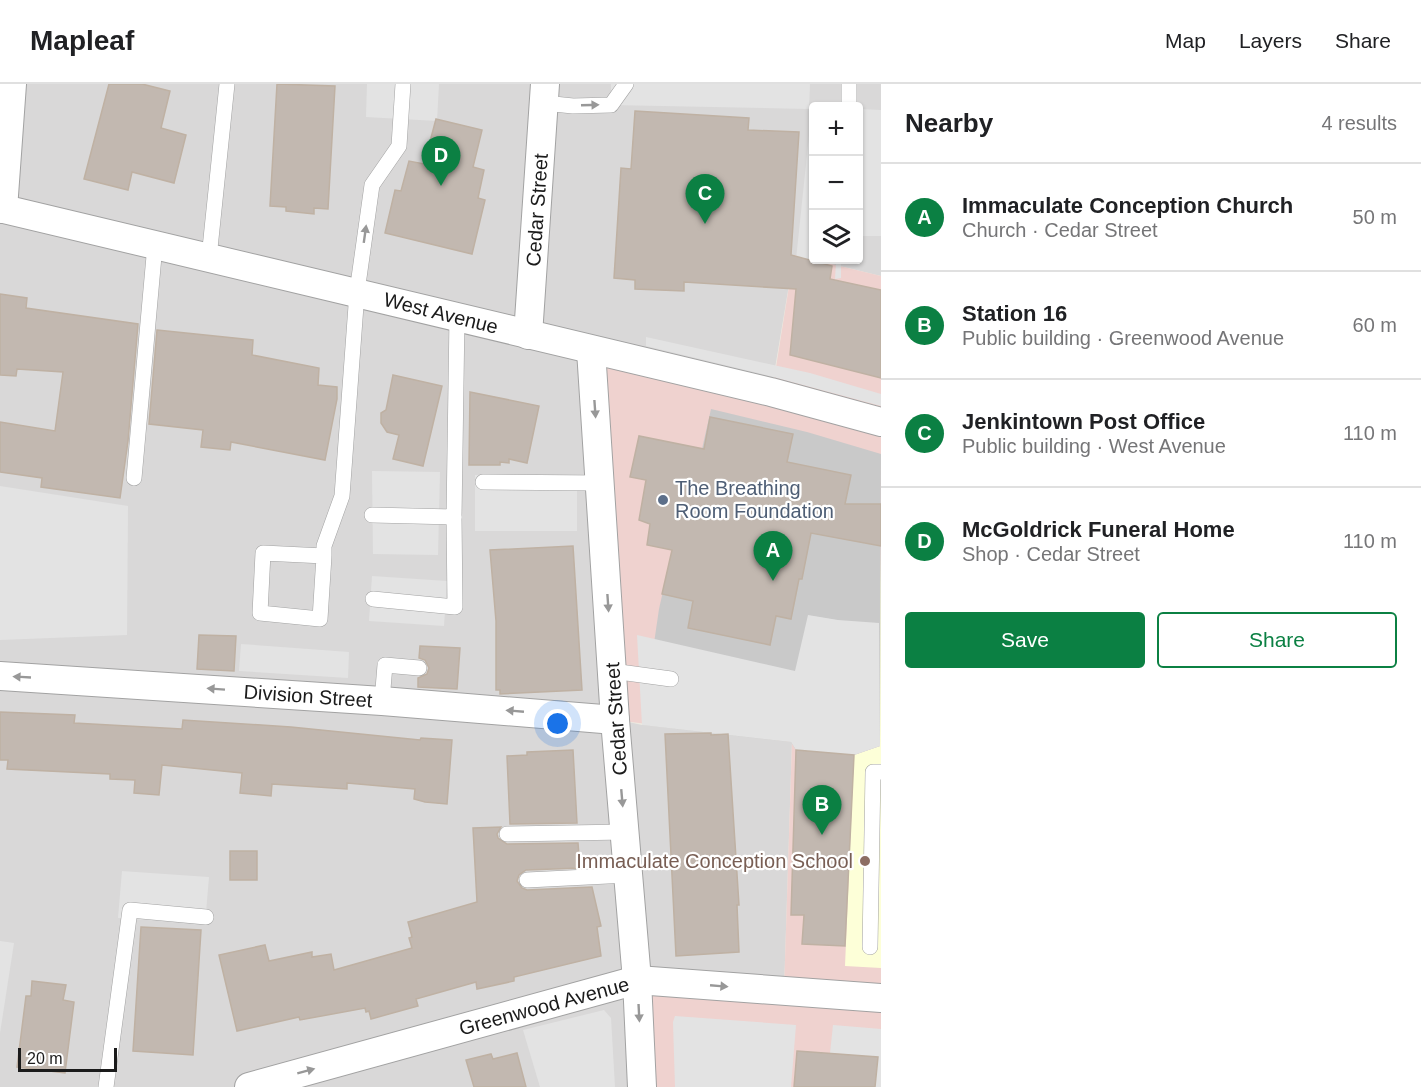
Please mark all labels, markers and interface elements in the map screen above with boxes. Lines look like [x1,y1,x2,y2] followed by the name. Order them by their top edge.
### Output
[30,25,134,56] text: Mapleaf
[1165,29,1206,52] text: Map
[1239,29,1302,52] text: Layers
[1335,29,1391,52] text: Share
[580,100,599,110] one-way arrow
[809,102,863,264] map controls
[809,102,863,156] button: +
[905,108,993,138] text: Nearby
[1321,112,1397,134] text: 4 results
[422,136,460,186] pin: D
[522,152,552,267] street label: Cedar Street
[809,156,863,210] button: −
[686,174,724,224] pin: C
[962,193,1293,218] text: Immaculate Conception Church
[917,206,932,228] text: A
[1353,206,1397,228] text: 50 m
[809,210,863,264] button: layers
[962,219,1158,241] text: Church · Cedar Street
[361,225,370,244] one-way arrow
[382,288,500,338] street label: West Avenue
[962,301,1067,326] text: Station 16
[917,314,932,336] text: B
[1353,314,1397,336] text: 60 m
[962,327,1284,349] text: Public building · Greenwood Avenue
[590,399,599,418] one-way arrow
[962,409,1205,434] text: Jenkintown Post Office
[917,422,932,444] text: C
[1343,422,1397,444] text: 110 m
[962,435,1226,457] text: Public building · West Avenue
[675,477,834,522] place label: The Breathing Room Foundation
[656,493,670,507] marker: The Breathing Room Foundation
[962,517,1235,542] text: McGoldrick Funeral Home
[917,530,932,552] text: D
[1343,530,1397,552] text: 110 m
[754,532,792,581] pin: A
[962,543,1140,565] text: Shop · Cedar Street
[603,594,612,613] one-way arrow
[905,612,1145,668] button: Save
[1157,612,1397,668] button: Share
[601,661,631,776] street label: Cedar Street
[12,672,31,682] one-way arrow
[243,681,374,712] street label: Division Street
[207,685,226,694] one-way arrow
[506,707,525,716] one-way arrow
[543,709,572,738] your location
[802,786,842,835] pin: B
[617,788,627,807] one-way arrow
[576,850,853,872] place label: Immaculate Conception School
[858,854,872,868] marker: Immaculate Conception School
[456,973,632,1039] street label: Greenwood Avenue
[709,981,728,991] one-way arrow
[634,1003,643,1022] one-way arrow
[18,1045,117,1072] scale bar
[27,1050,63,1067] text: 20 m
[296,1066,315,1076] one-way arrow

